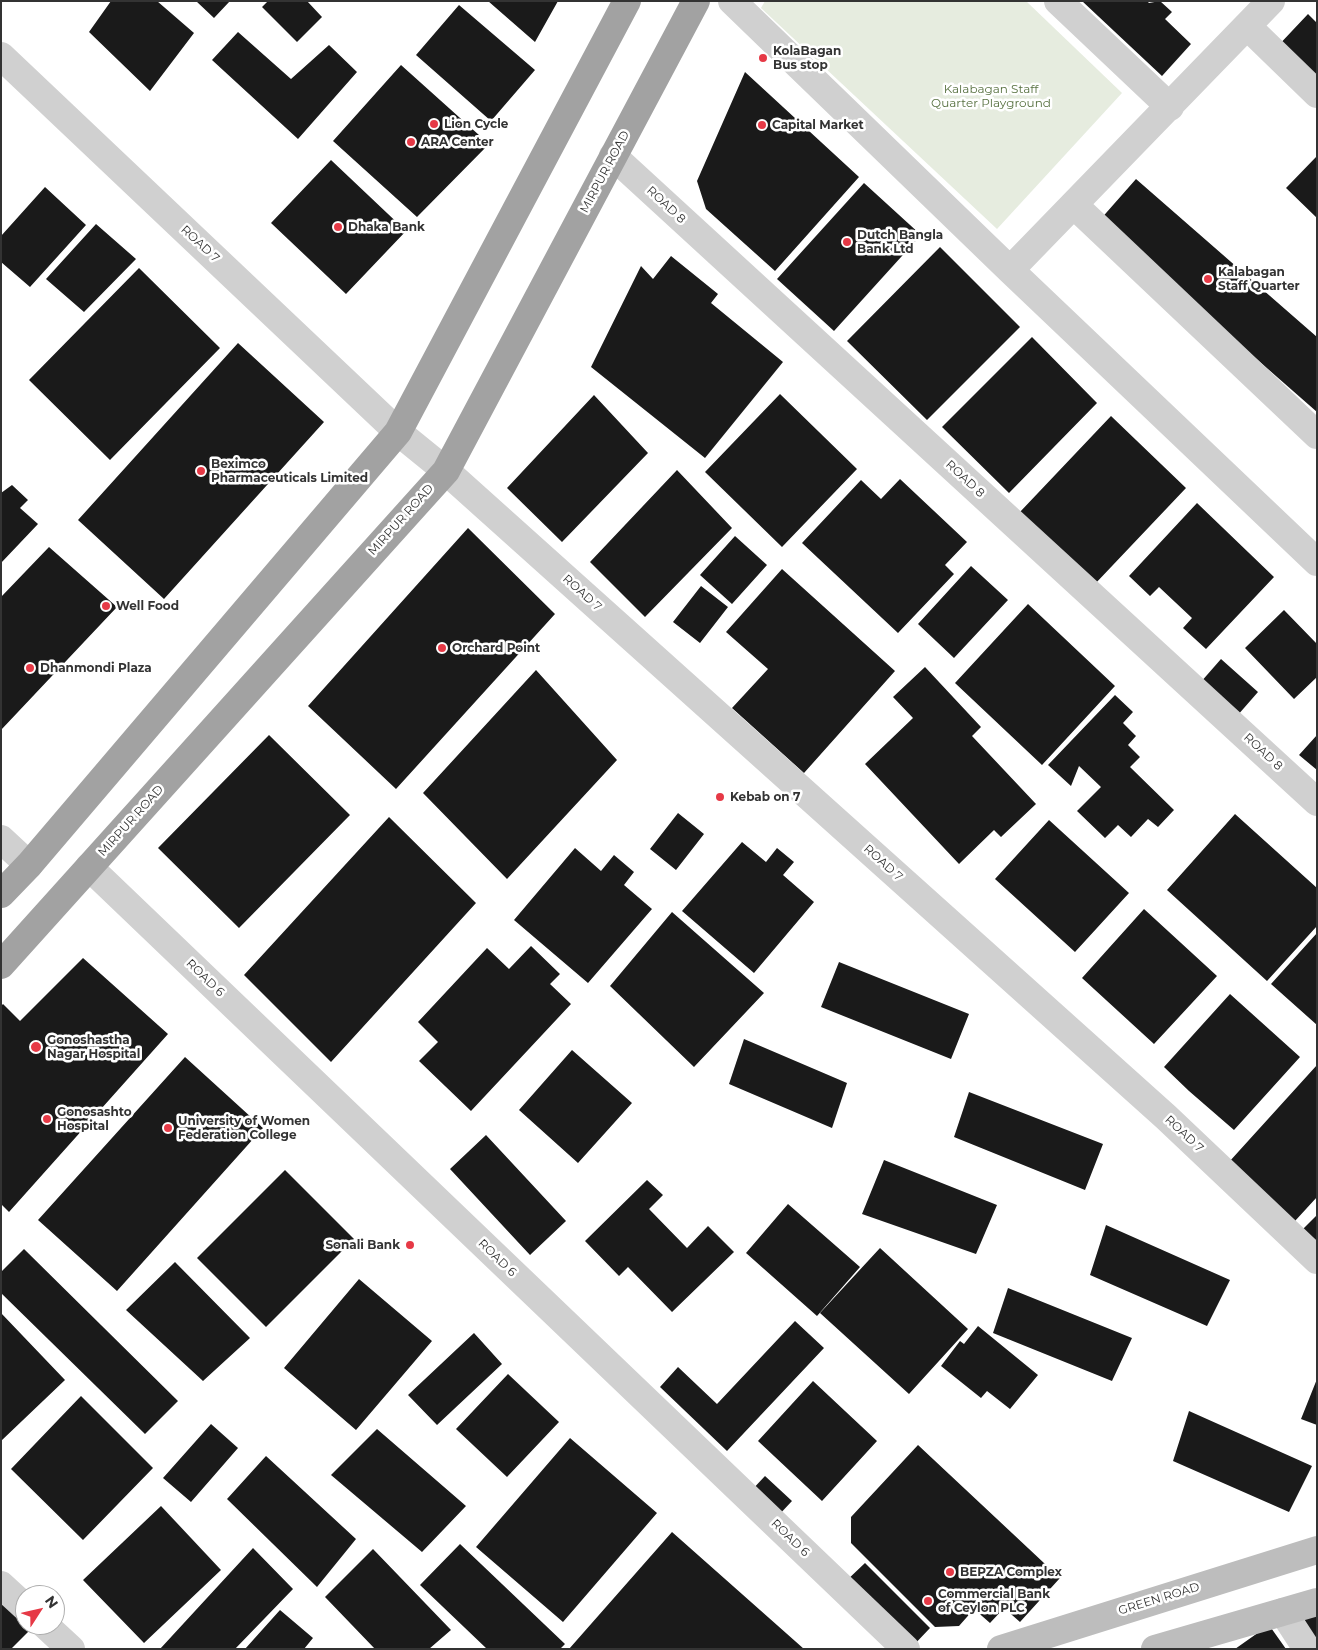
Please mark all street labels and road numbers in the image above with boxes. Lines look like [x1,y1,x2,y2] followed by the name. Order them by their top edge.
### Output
[577,129,633,215] street label: MIRPUR ROAD
[644,183,688,227] street label: ROAD 8
[178,223,222,265] street label: ROAD 7
[943,457,987,501] street label: ROAD 8
[365,481,437,559] street label: MIRPUR ROAD
[560,572,604,614] street label: ROAD 7
[1241,730,1285,774] street label: ROAD 8
[95,782,167,860] street label: MIRPUR ROAD
[861,842,905,884] street label: ROAD 7
[183,956,227,1000] street label: ROAD 6
[1162,1113,1206,1155] street label: ROAD 7
[475,1236,519,1280] street label: ROAD 6
[768,1516,812,1560] street label: ROAD 6
[1117,1580,1201,1618] street label: GREEN ROAD

